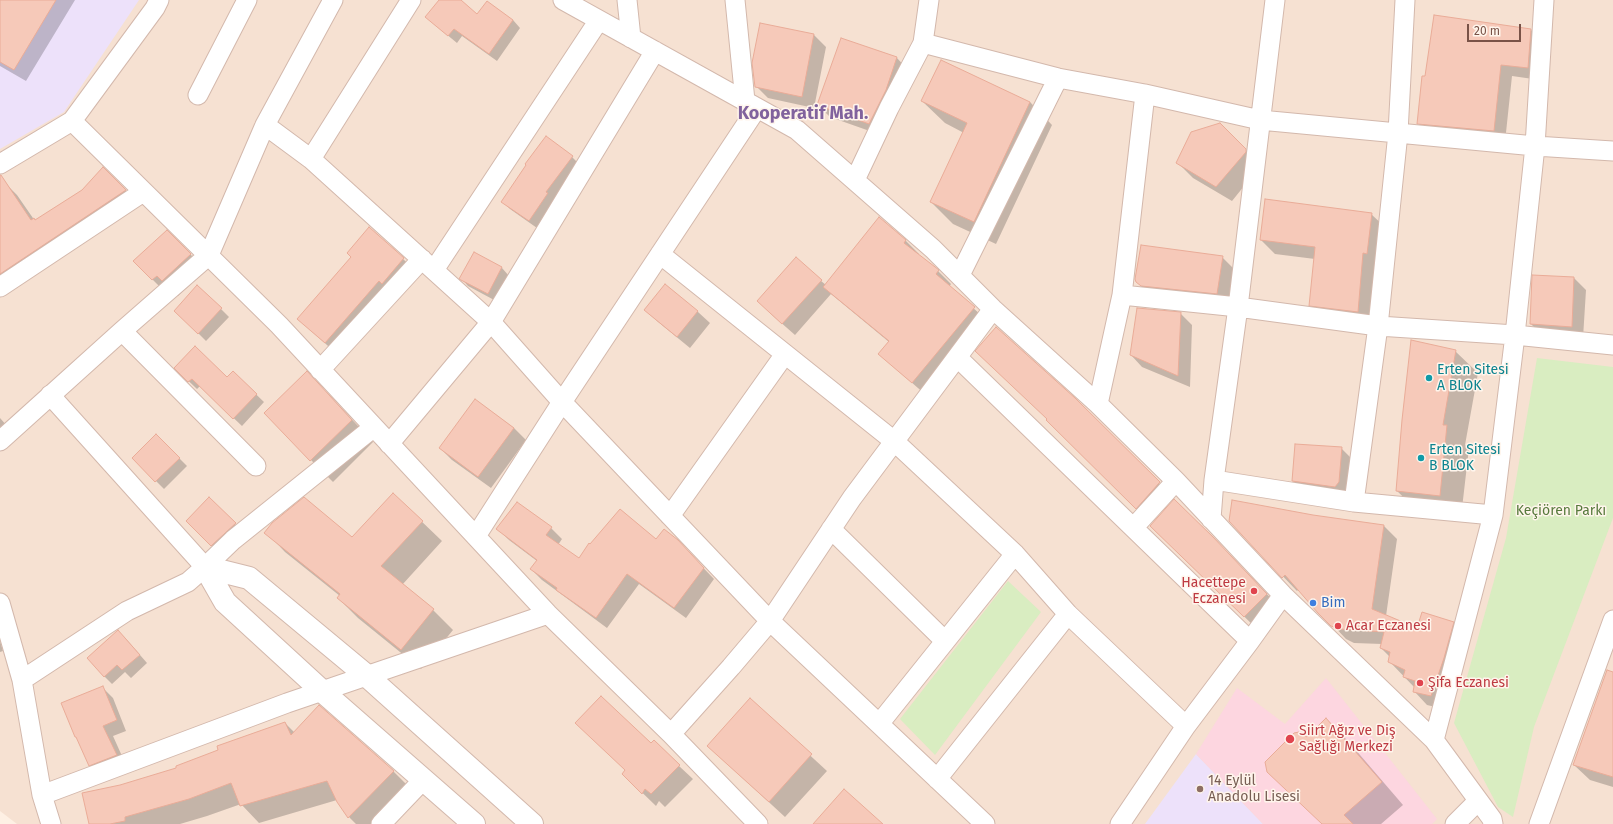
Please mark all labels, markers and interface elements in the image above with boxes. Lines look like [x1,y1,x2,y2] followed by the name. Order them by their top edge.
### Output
[1469,16,1523,42] scale bar
[1474,24,1500,38] text: 20 m
[738,103,868,125] district label: Kooperatif Mah.
[1437,362,1509,394] place label: Erten Sitesi A BLOK
[1424,373,1434,383] marker: Erten Sitesi A BLOK
[1429,442,1501,474] place label: Erten Sitesi B BLOK
[1416,453,1426,463] marker: Erten Sitesi B BLOK
[1516,503,1606,519] park label: Keçiören Parkı
[1181,575,1246,608] place label: Hacettepe Eczanesi
[1249,586,1259,596] marker: Hacettepe Eczanesi
[1321,595,1345,611] place label: Bim
[1308,598,1318,608] marker: Bim
[1346,618,1431,634] place label: Acar Eczanesi
[1333,621,1343,631] marker: Acar Eczanesi
[1428,675,1509,691] place label: Şifa Eczanesi
[1415,678,1425,688] marker: Şifa Eczanesi
[1299,723,1395,756] place label: Siirt Ağız ve Diş Sağlığı Merkezi
[1284,733,1296,745] marker: Siirt Ağız ve Diş Sağlığı Merkezi
[1208,773,1300,806] place label: 14 Eylül Anadolu Lisesi
[1195,784,1205,794] marker: 14 Eylül Anadolu Lisesi

